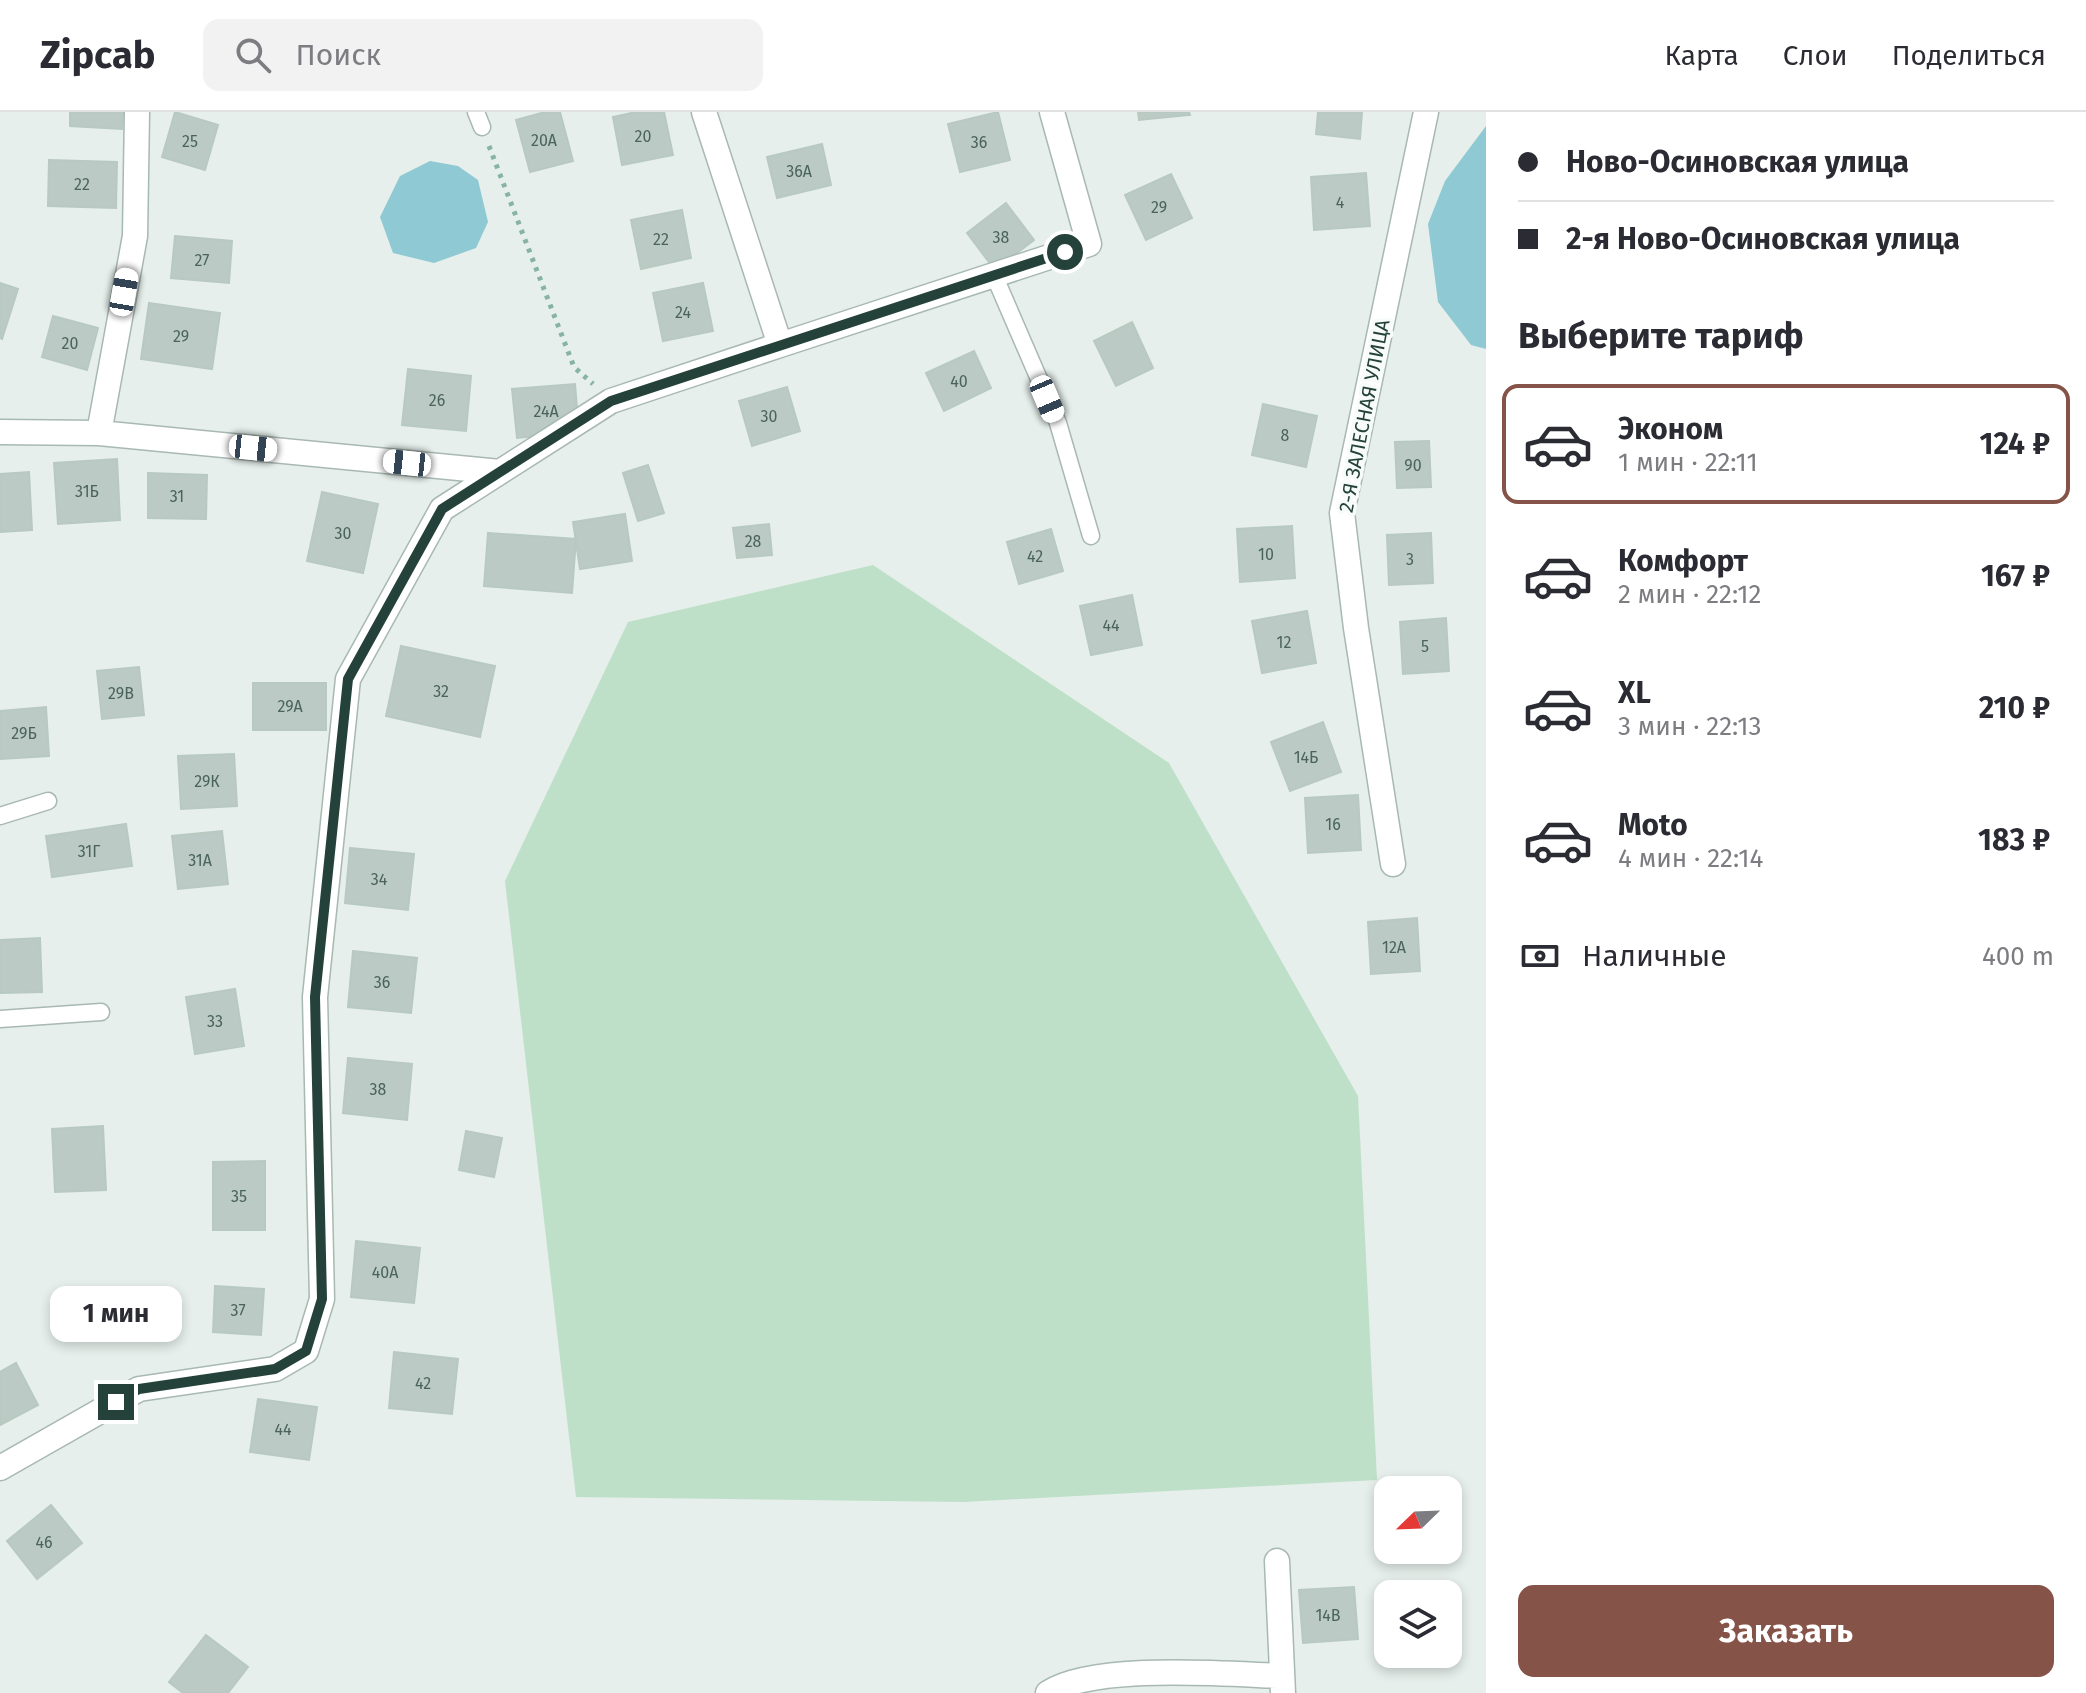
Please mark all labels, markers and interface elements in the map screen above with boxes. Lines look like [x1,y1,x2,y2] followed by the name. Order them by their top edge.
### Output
[203,19,763,91] search box
[40,32,155,78] text: Zipcab
[231,33,275,77] icon: search
[295,37,381,73] text: Поиск
[1664,39,1739,72] text: Карта
[1783,39,1848,72] text: Слои
[1892,39,2046,72] text: Поделиться
[635,127,651,146] house number: 20
[531,131,558,150] house number: 20А
[182,132,198,151] house number: 25
[971,133,987,152] house number: 36
[1566,144,1909,180] text: Ново-Осиновская улица
[786,162,813,181] house number: 36А
[74,175,90,194] house number: 22
[1336,193,1345,212] house number: 4
[1151,198,1167,217] house number: 29
[1566,221,1960,257] text: 2-я Ново-Осиновская улица
[993,228,1010,247] house number: 38
[653,230,669,249] house number: 22
[1047,234,1083,270] route start
[195,251,209,270] house number: 27
[108,266,140,318] car
[675,303,691,322] house number: 24
[1518,314,1804,358] text: Выберите тариф
[1334,317,1395,515] street label: 2-Я ЗАЛЕСНАЯ УЛИЦА
[173,327,189,346] house number: 29
[62,334,78,353] house number: 20
[950,372,968,391] house number: 40
[1027,372,1067,426] car
[429,391,445,410] house number: 26
[533,402,559,421] house number: 24А
[761,407,778,426] house number: 30
[1522,408,1594,480] icon: car
[1618,411,1723,447] text: Эконом
[1281,426,1290,445] house number: 8
[1980,426,2050,462] text: 124 ₽
[228,434,278,462] car
[1618,447,1758,478] text: 1 мин · 22:11
[382,449,432,477] car
[1404,456,1422,475] house number: 90
[75,482,99,501] house number: 31Б
[170,487,184,506] house number: 31
[335,524,352,543] house number: 30
[745,532,762,551] house number: 28
[1522,540,1594,612] icon: car
[1618,543,1748,579] text: Комфорт
[1258,545,1274,564] house number: 10
[1027,547,1043,566] house number: 42
[1406,550,1414,569] house number: 3
[1981,558,2050,594] text: 167 ₽
[1618,579,1761,610] text: 2 мин · 22:12
[1102,616,1120,635] house number: 44
[1277,633,1291,652] house number: 12
[1421,637,1429,656] house number: 5
[1522,672,1594,744] icon: car
[1618,675,1651,711] text: XL
[433,682,449,701] house number: 32
[108,684,134,703] house number: 29В
[1979,690,2050,726] text: 210 ₽
[277,697,303,716] house number: 29А
[1618,711,1762,742] text: 3 мин · 22:13
[11,724,37,743] house number: 29Б
[1294,748,1318,767] house number: 14Б
[194,772,220,791] house number: 29К
[1522,804,1594,876] icon: car
[1618,807,1688,843] text: Moto
[1325,815,1341,834] house number: 16
[1978,822,2050,858] text: 183 ₽
[78,842,100,861] house number: 31Г
[1618,843,1763,874] text: 4 мин · 22:14
[188,851,213,870] house number: 31А
[371,870,388,889] house number: 34
[1518,934,1562,978] icon: cash
[1382,938,1407,957] house number: 12А
[1582,938,1727,974] text: Наличные
[1982,941,2054,972] text: 400 m
[374,973,390,992] house number: 36
[207,1012,223,1031] house number: 33
[370,1080,387,1099] house number: 38
[231,1187,247,1206] house number: 35
[372,1263,399,1282] house number: 40А
[50,1286,182,1342] callout: 1 мин
[83,1298,149,1329] text: 1 мин
[230,1301,246,1320] house number: 37
[415,1374,431,1393] house number: 42
[98,1384,134,1420] route end
[274,1420,292,1439] house number: 44
[1374,1476,1462,1564] north arrow
[1374,1476,1462,1668] map controls
[35,1533,53,1552] house number: 46
[1374,1580,1462,1668] button: layers
[1518,1585,2054,1677] button: Заказать
[1315,1606,1341,1625] house number: 14В

